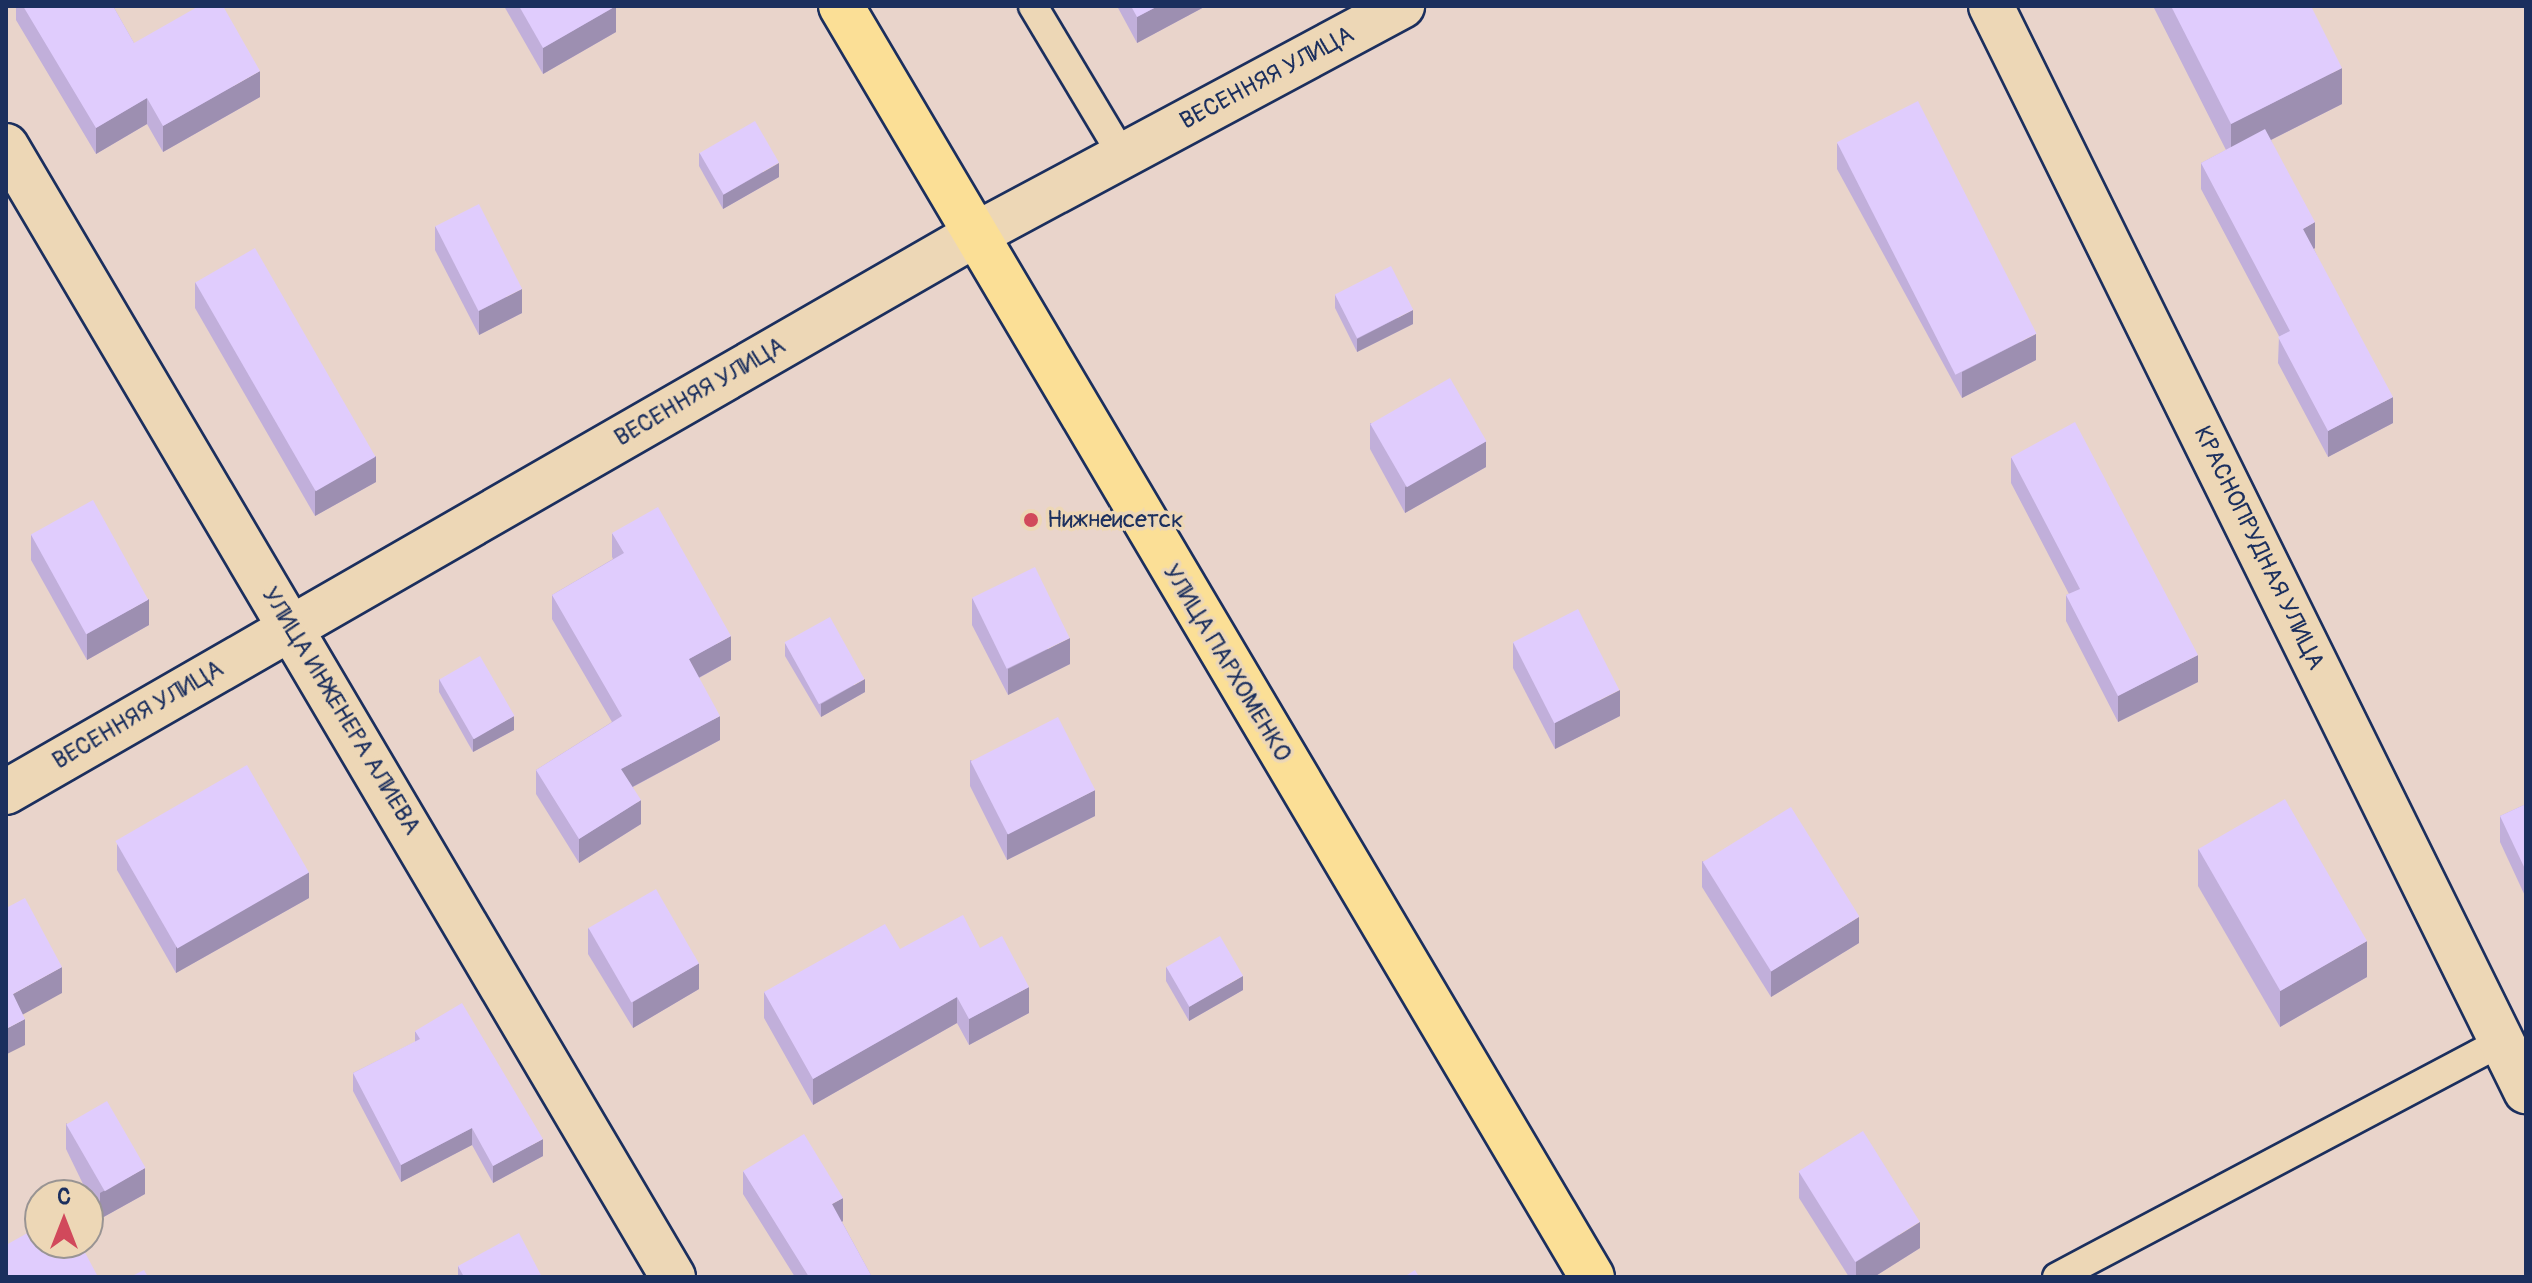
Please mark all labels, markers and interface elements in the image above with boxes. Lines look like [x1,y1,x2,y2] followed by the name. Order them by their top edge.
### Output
[1175,20,1359,136] street label: ВЕСЕННЯЯ УЛИЦА
[609,331,791,453] street label: ВЕСЕННЯЯ УЛИЦА
[2187,422,2331,674] street label: КРАСНОПРУДНАЯ УЛИЦА
[1047,506,1183,534] place label: Нижнеисетск
[1022,511,1040,529] marker: Нижнеисетск
[1157,559,1297,767] street label: УЛИЦА ПАРХОМЕНКО
[256,582,426,840] street label: УЛИЦА ИНЖЕНЕРА АЛИЕВА
[47,654,229,776] street label: ВЕСЕННЯЯ УЛИЦА
[24,1179,104,1259] north arrow
[57,1183,71,1211] text: С

